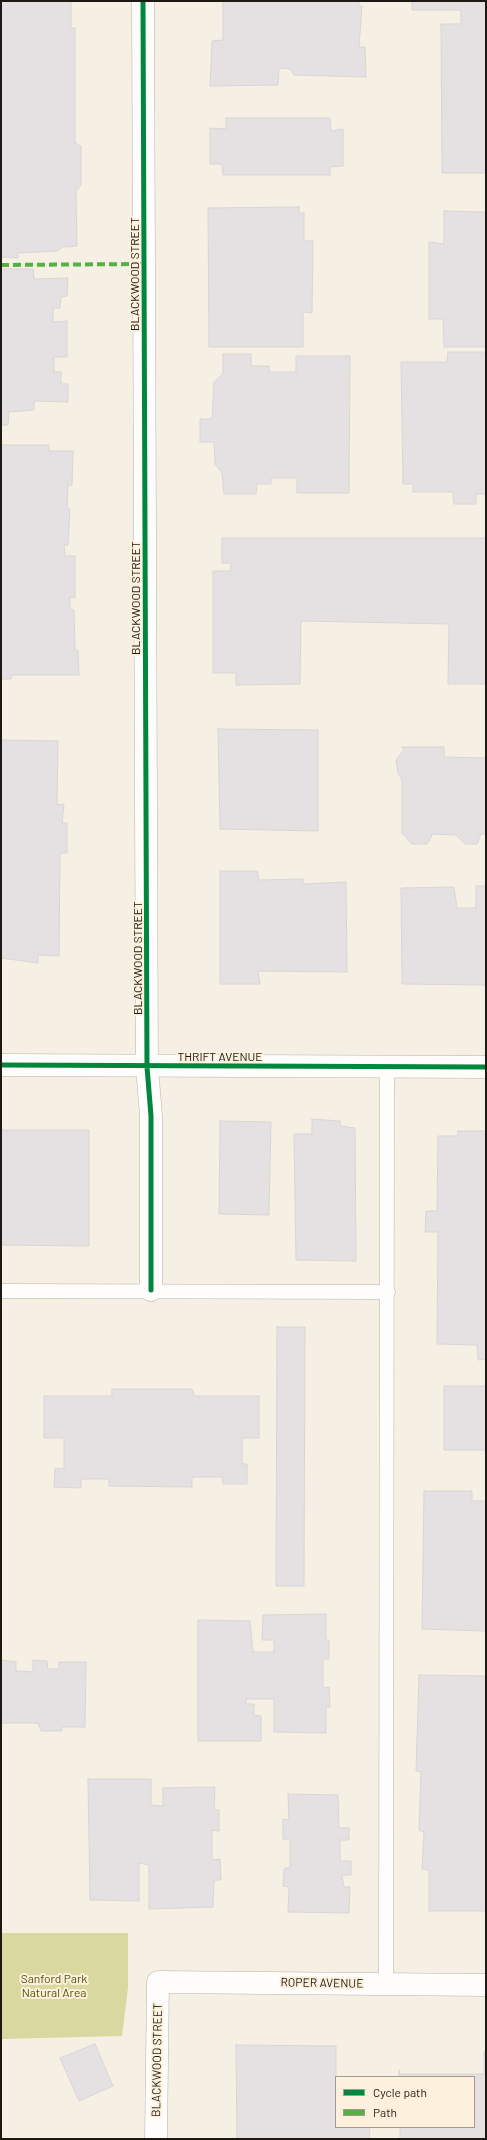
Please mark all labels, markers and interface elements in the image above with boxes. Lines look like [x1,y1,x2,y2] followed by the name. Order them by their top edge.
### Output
[128,217,142,331] street label: BLACKWOOD STREET
[129,541,143,655] street label: BLACKWOOD STREET
[131,901,145,1015] street label: BLACKWOOD STREET
[177,1050,263,1064] street label: THRIFT AVENUE
[21,1972,87,2000] park label: Sanford Park Natural Area
[280,1975,364,1991] street label: ROPER AVENUE
[149,2003,165,2117] street label: BLACKWOOD STREET
[335,2076,475,2128] legend
[373,2085,427,2099] text: Cycle path
[373,2105,397,2119] text: Path

